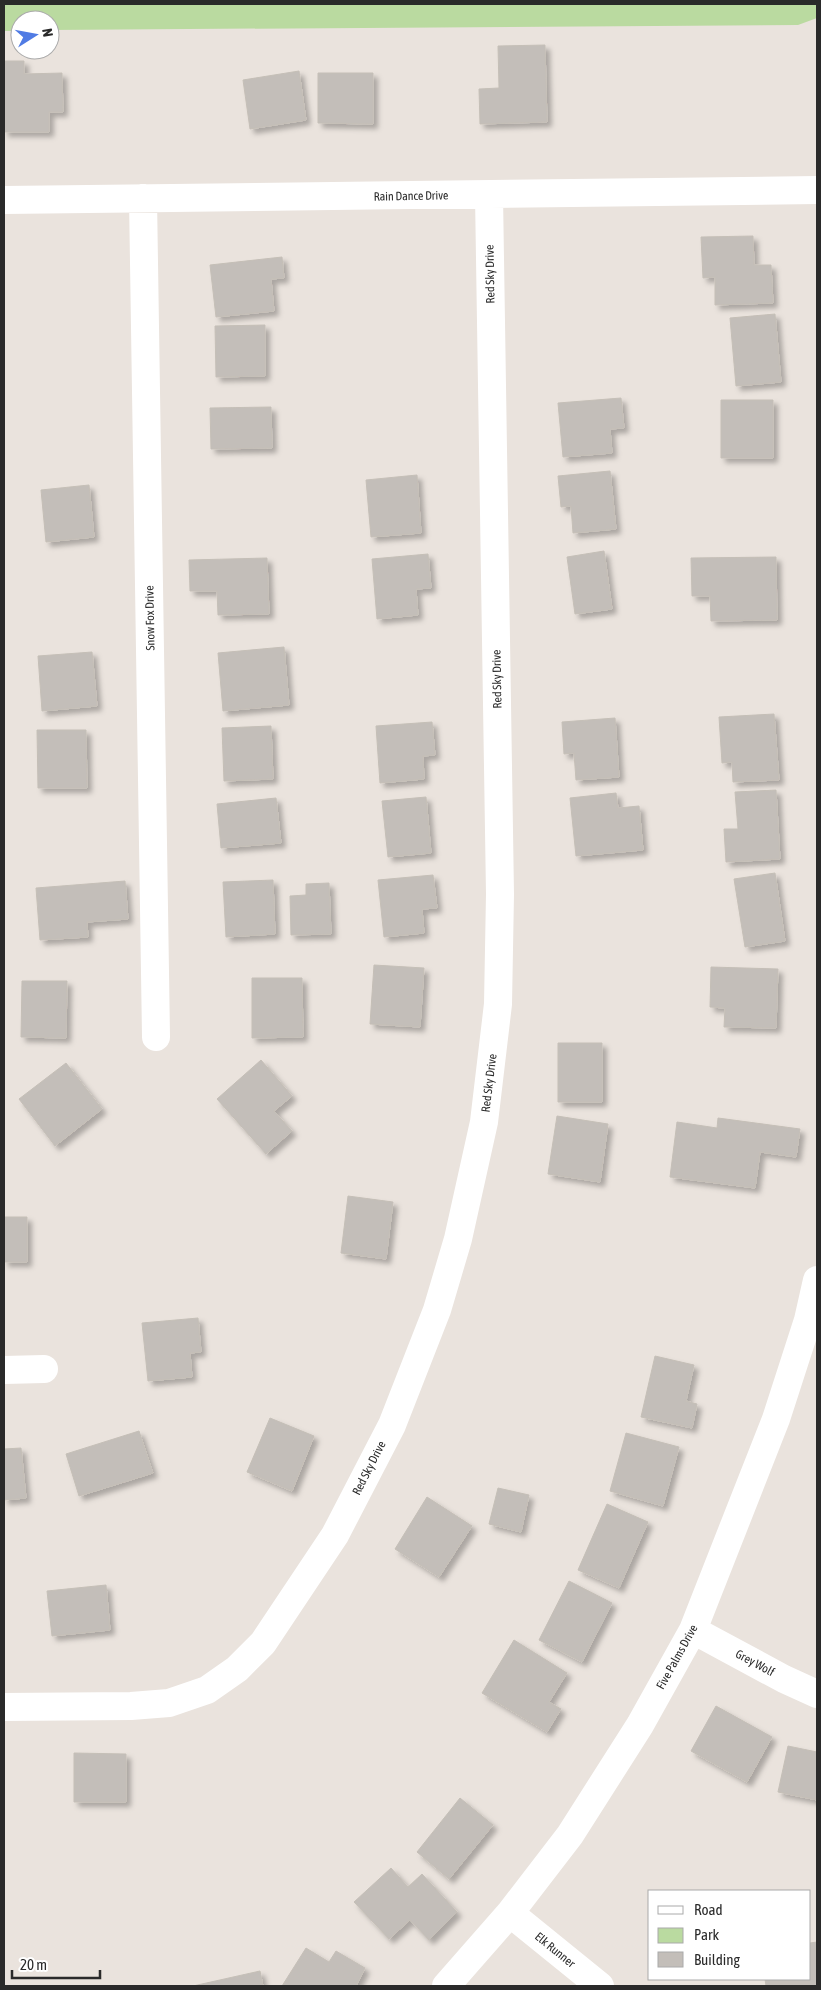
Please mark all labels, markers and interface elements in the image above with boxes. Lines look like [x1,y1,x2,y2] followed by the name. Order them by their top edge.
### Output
[10,10,60,60] north arrow
[39,27,56,38] text: N
[374,188,448,204] street label: Rain Dance Drive
[482,244,498,304] street label: Red Sky Drive
[142,585,158,651] street label: Snow Fox Drive
[489,649,505,709] street label: Red Sky Drive
[478,1053,500,1113] street label: Red Sky Drive
[349,1439,389,1497] street label: Red Sky Drive
[653,1622,701,1692] street label: Five Palms Drive
[733,1647,778,1679] street label: Grey Wolf
[648,1890,811,1980] legend
[694,1901,723,1918] text: Road
[694,1926,719,1943] text: Park
[532,1930,578,1971] street label: Elk Runner
[12,1948,100,1980] scale bar
[694,1951,740,1968] text: Building
[20,1956,47,1973] text: 20 m

